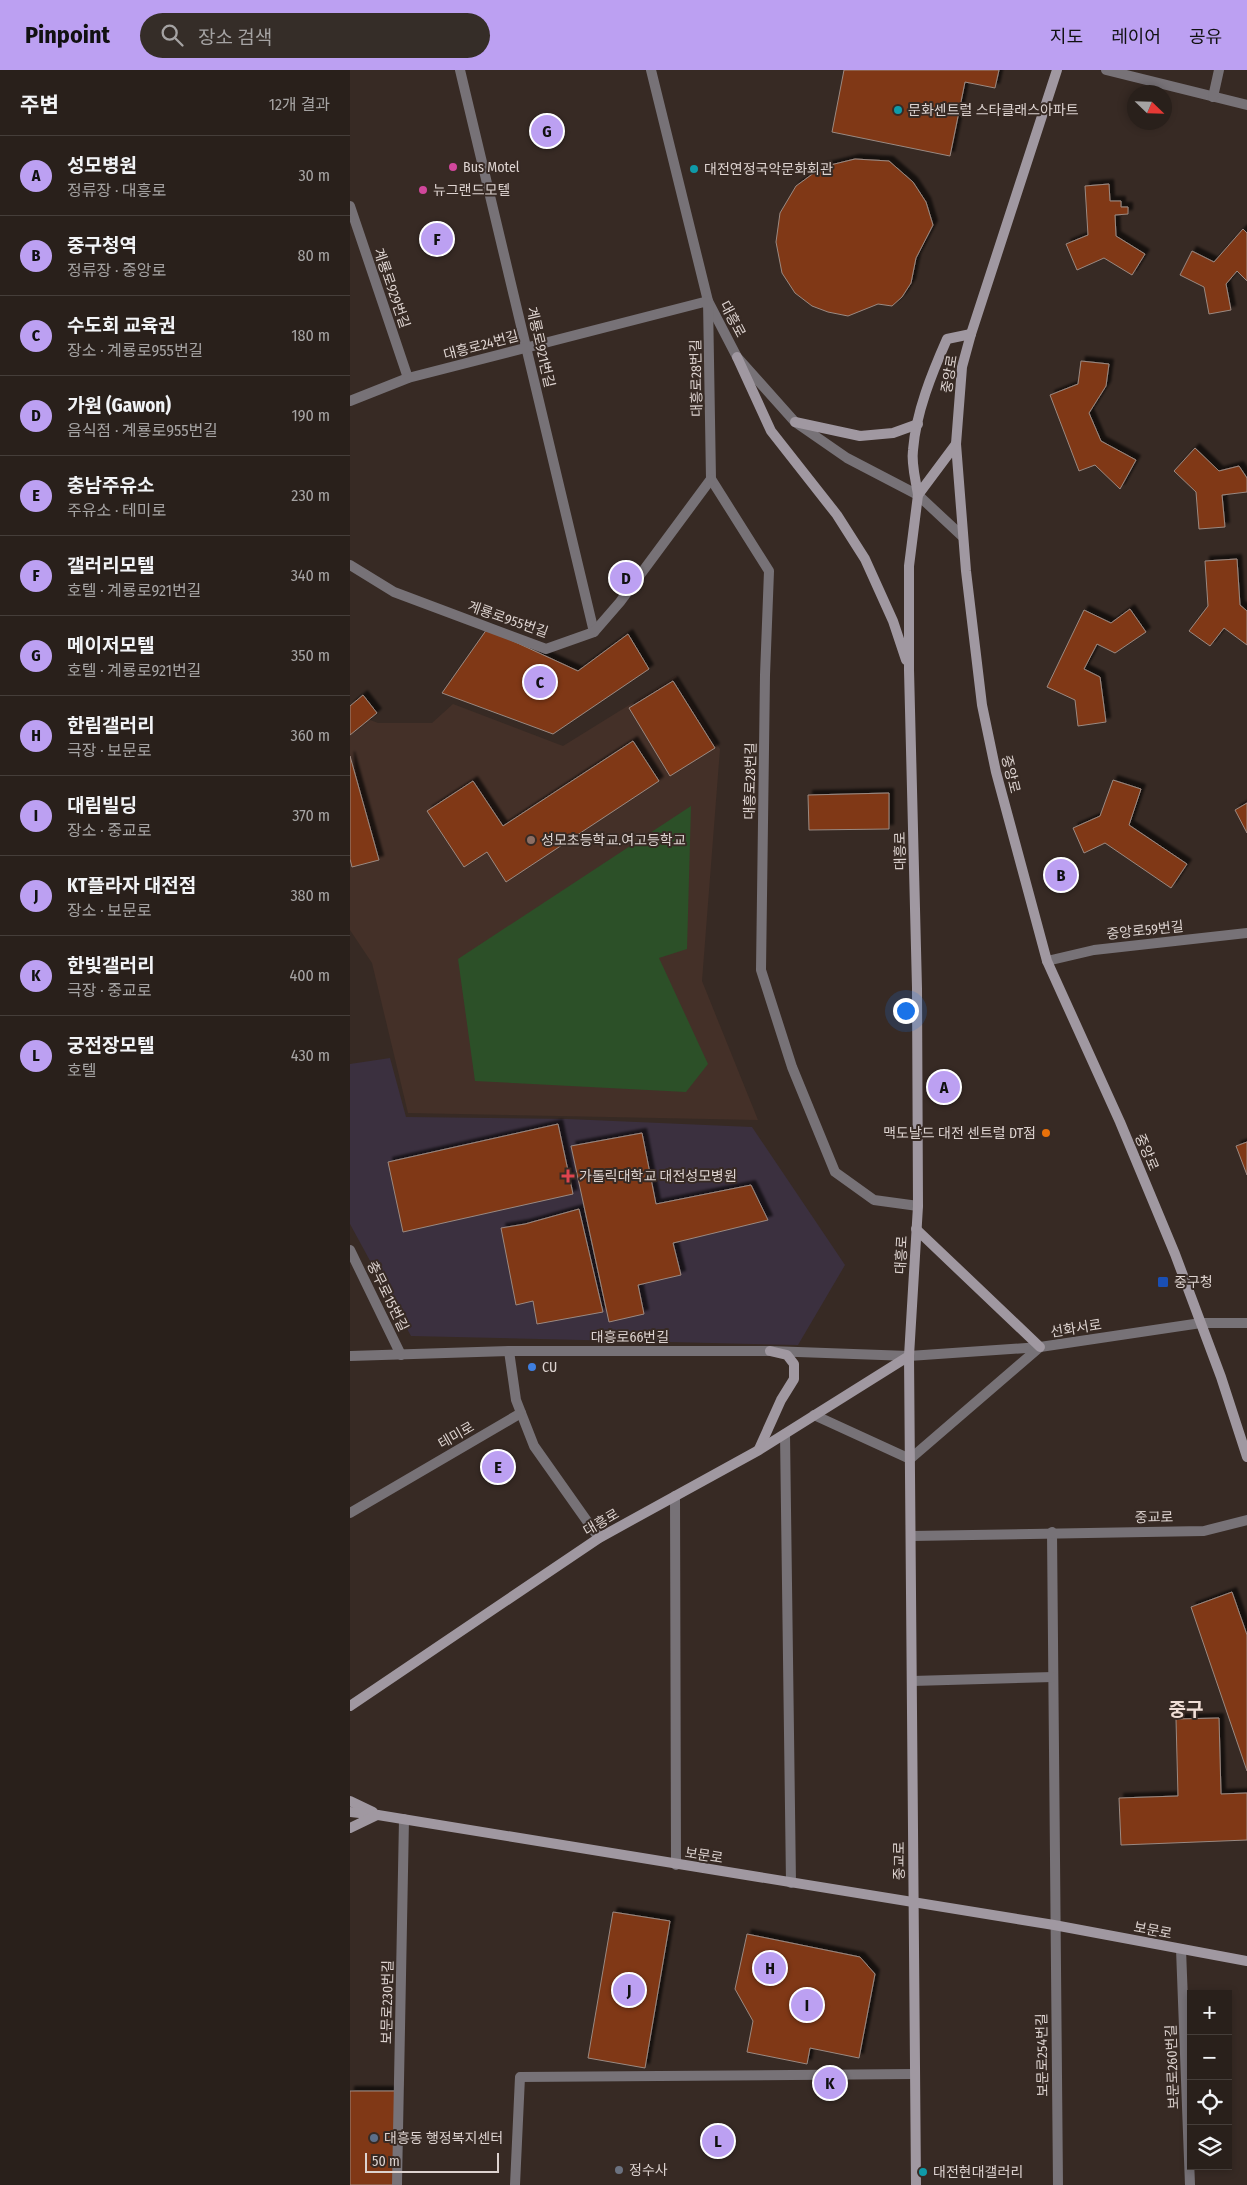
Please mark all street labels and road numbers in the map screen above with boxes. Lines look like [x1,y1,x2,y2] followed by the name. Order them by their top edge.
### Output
[370,246,413,331] street label: 계룡로929번길
[716,298,749,340] street label: 대흥로
[523,305,558,389] street label: 계룡로921번길
[442,327,521,364] street label: 대흥로24번길
[687,339,706,417] street label: 대흥로28번길
[938,354,961,394] street label: 중앙로
[465,598,550,641] street label: 계룡로955번길
[741,742,760,820] street label: 대흥로28번길
[998,753,1023,795] street label: 중앙로
[892,831,909,870] street label: 대흥로
[1106,918,1184,943] street label: 중앙로59번길
[1131,1131,1162,1173] street label: 중앙로
[892,1235,911,1275] street label: 대흥로
[363,1258,412,1334] street label: 충무로15번길
[1049,1316,1103,1341] street label: 선화서로
[591,1329,669,1346] street label: 대흥로66번길
[435,1418,477,1452] street label: 테미로
[580,1505,622,1539] street label: 대흥로
[1135,1509,1174,1526] street label: 중교로
[891,1842,908,1880] street label: 중교로
[684,1844,724,1867] street label: 보문로
[1132,1918,1174,1943] street label: 보문로
[378,1960,397,2044] street label: 보문로230번길
[1033,2013,1052,2097] street label: 보문로254번길
[1163,2024,1182,2110] street label: 보문로260번길

